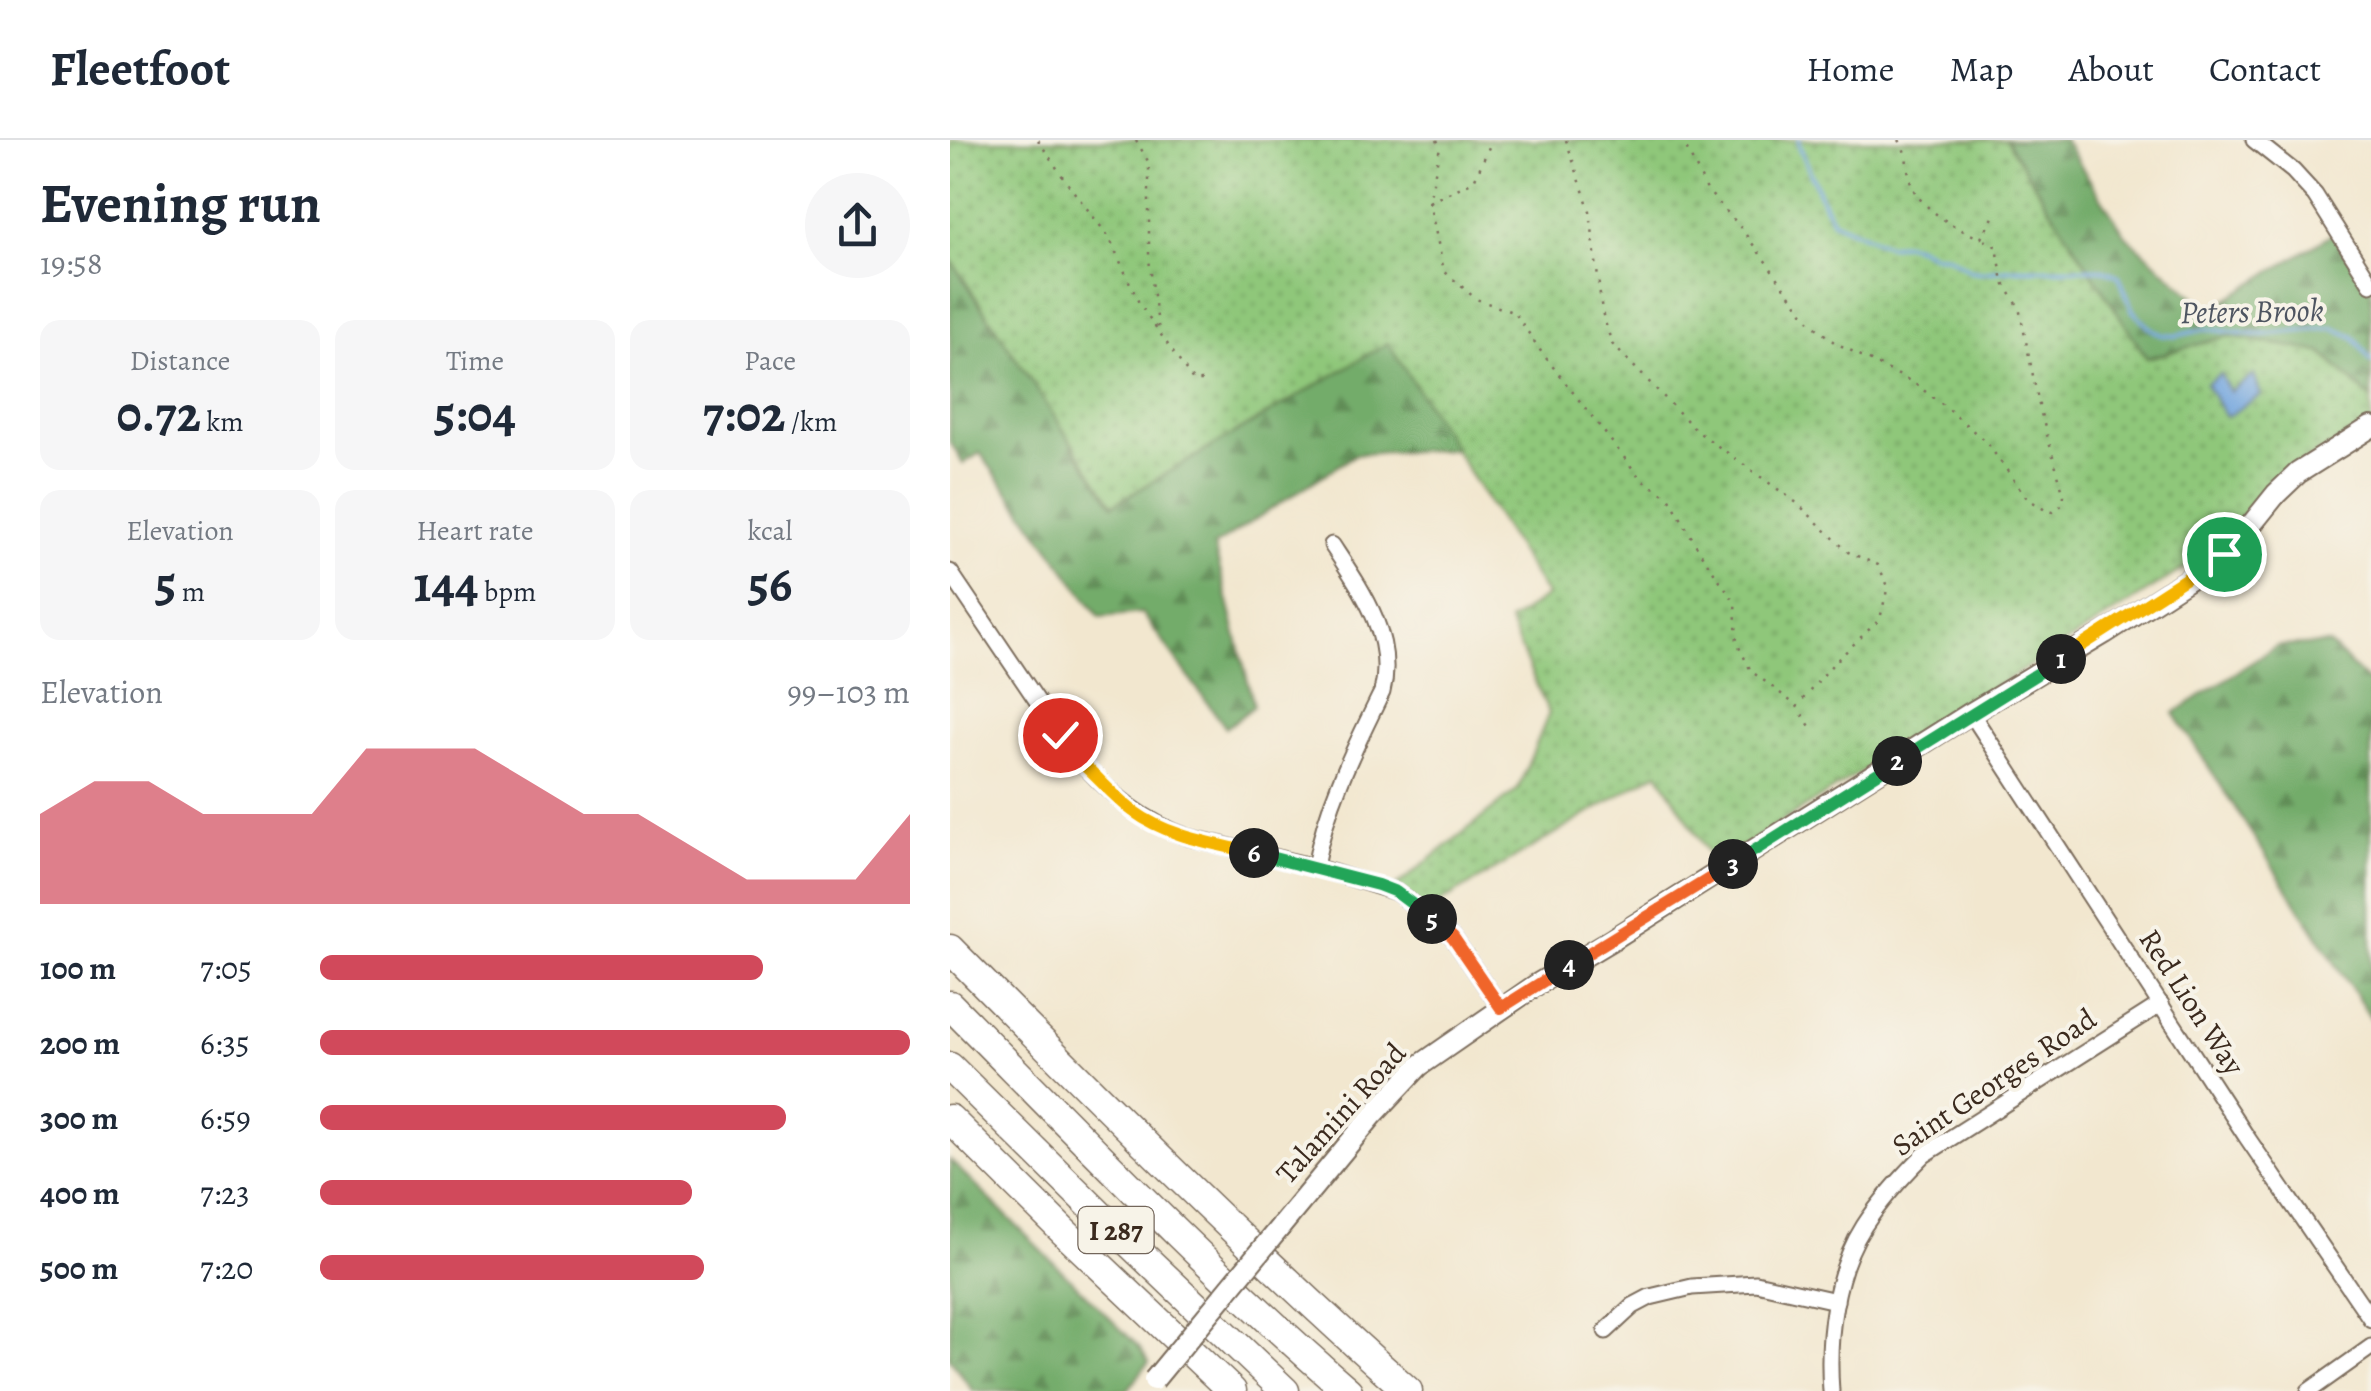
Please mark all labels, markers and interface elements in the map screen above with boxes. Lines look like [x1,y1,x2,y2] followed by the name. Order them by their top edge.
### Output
[50,36,230,102] text: Fleetfoot
[1806,45,1894,93] text: Home
[1949,45,2013,93] text: Map
[2068,45,2154,93] text: About
[2209,45,2321,93] text: Contact
[40,166,321,241] text: Evening run
[805,173,910,278] button: share
[40,241,102,285] text: 19:58
[2180,288,2324,334] water label: Peters Brook
[130,342,230,380] text: Distance
[446,342,504,380] text: Time
[744,342,796,380] text: Pace
[116,380,201,448] text: 0.72
[434,380,516,448] text: 5:04
[703,380,785,448] text: 7:02
[201,403,244,441] text: km
[785,403,837,441] text: /km
[126,512,234,550] text: Elevation
[417,512,533,550] text: Heart rate
[748,512,792,550] text: kcal
[2182,512,2267,597] pin
[2197,527,2252,582] icon: arrive
[155,550,176,618] text: 5
[414,550,479,618] text: 144
[748,550,792,618] text: 56
[176,573,205,611] text: m
[479,573,536,611] text: bpm
[2036,634,2086,684] pin: 1
[2056,640,2066,678] text: 1
[40,670,163,714] text: Elevation
[787,670,910,714] text: 99–103 m
[1018,693,1103,778] pin
[1033,708,1088,763] icon: check
[1872,736,1922,786] pin: 2
[1890,742,1904,780] text: 2
[1229,828,1279,878] pin: 6
[1247,834,1261,872] text: 6
[1708,839,1758,889] pin: 3
[1727,845,1739,883] text: 3
[1407,894,1457,944] pin: 5
[1426,900,1438,938] text: 5
[2130,921,2254,1083] street label: Red Lion Way
[1544,940,1594,990] pin: 4
[40,946,116,990] text: 100 m
[200,946,252,990] text: 7:05
[1562,946,1576,984] text: 4
[1884,998,2105,1165] street label: Saint Georges Road
[40,1021,120,1065] text: 200 m
[200,1021,249,1065] text: 6:35
[1267,1033,1416,1192] street label: Talamini Road
[40,1096,118,1140] text: 300 m
[200,1096,251,1140] text: 6:59
[40,1171,120,1215] text: 400 m
[200,1171,250,1215] text: 7:23
[1078,1207,1154,1253] road number: I 287
[40,1246,118,1290] text: 500 m
[200,1246,253,1290] text: 7:20

